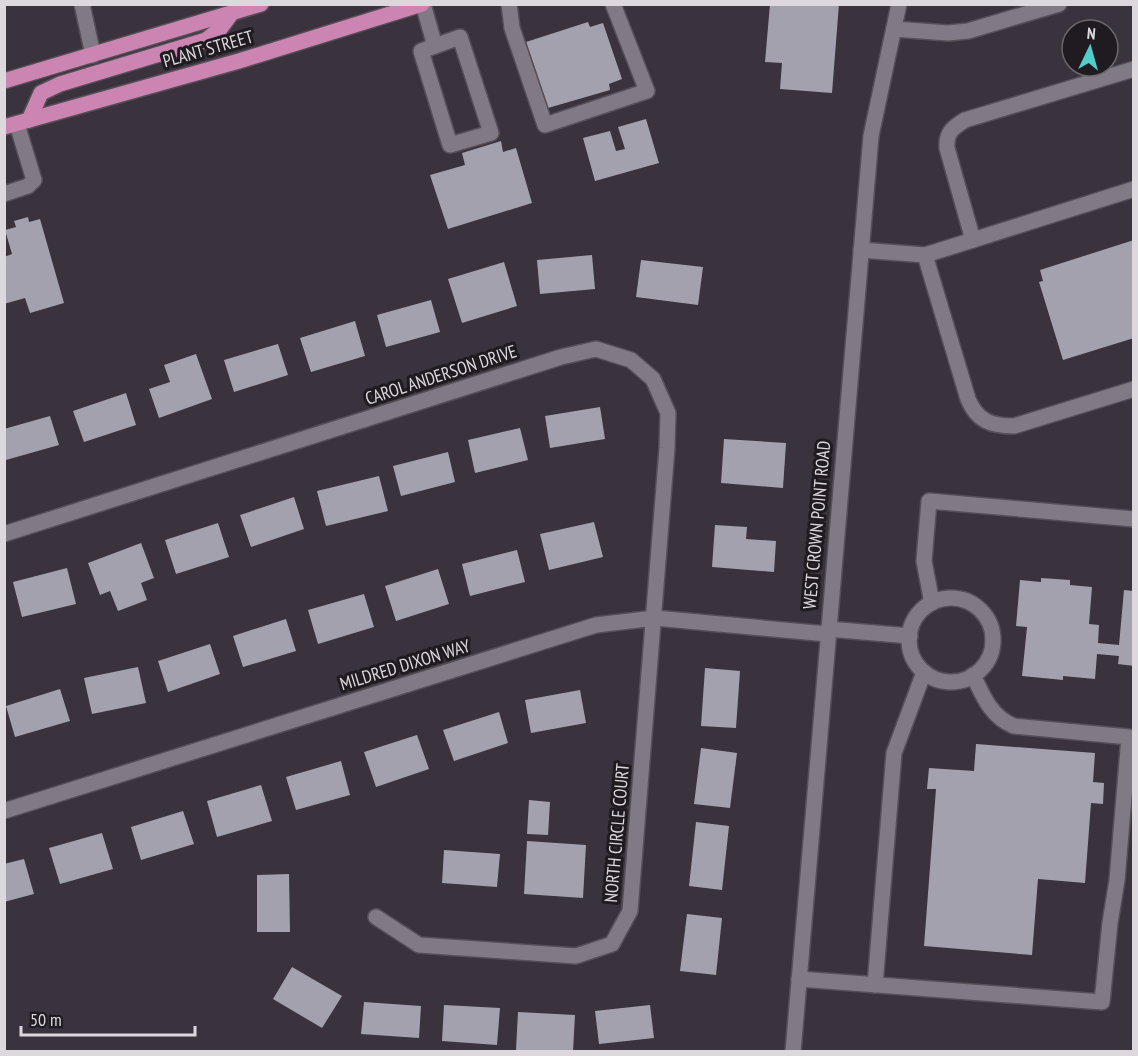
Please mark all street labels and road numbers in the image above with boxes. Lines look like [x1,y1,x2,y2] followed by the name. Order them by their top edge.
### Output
[160,25,256,72] street label: PLANT STREET
[362,339,520,410] street label: CAROL ANDERSON DRIVE
[798,440,835,610] street label: WEST CROWN POINT ROAD
[337,634,473,695] street label: MILDRED DIXON WAY
[599,762,634,904] street label: NORTH CIRCLE COURT

